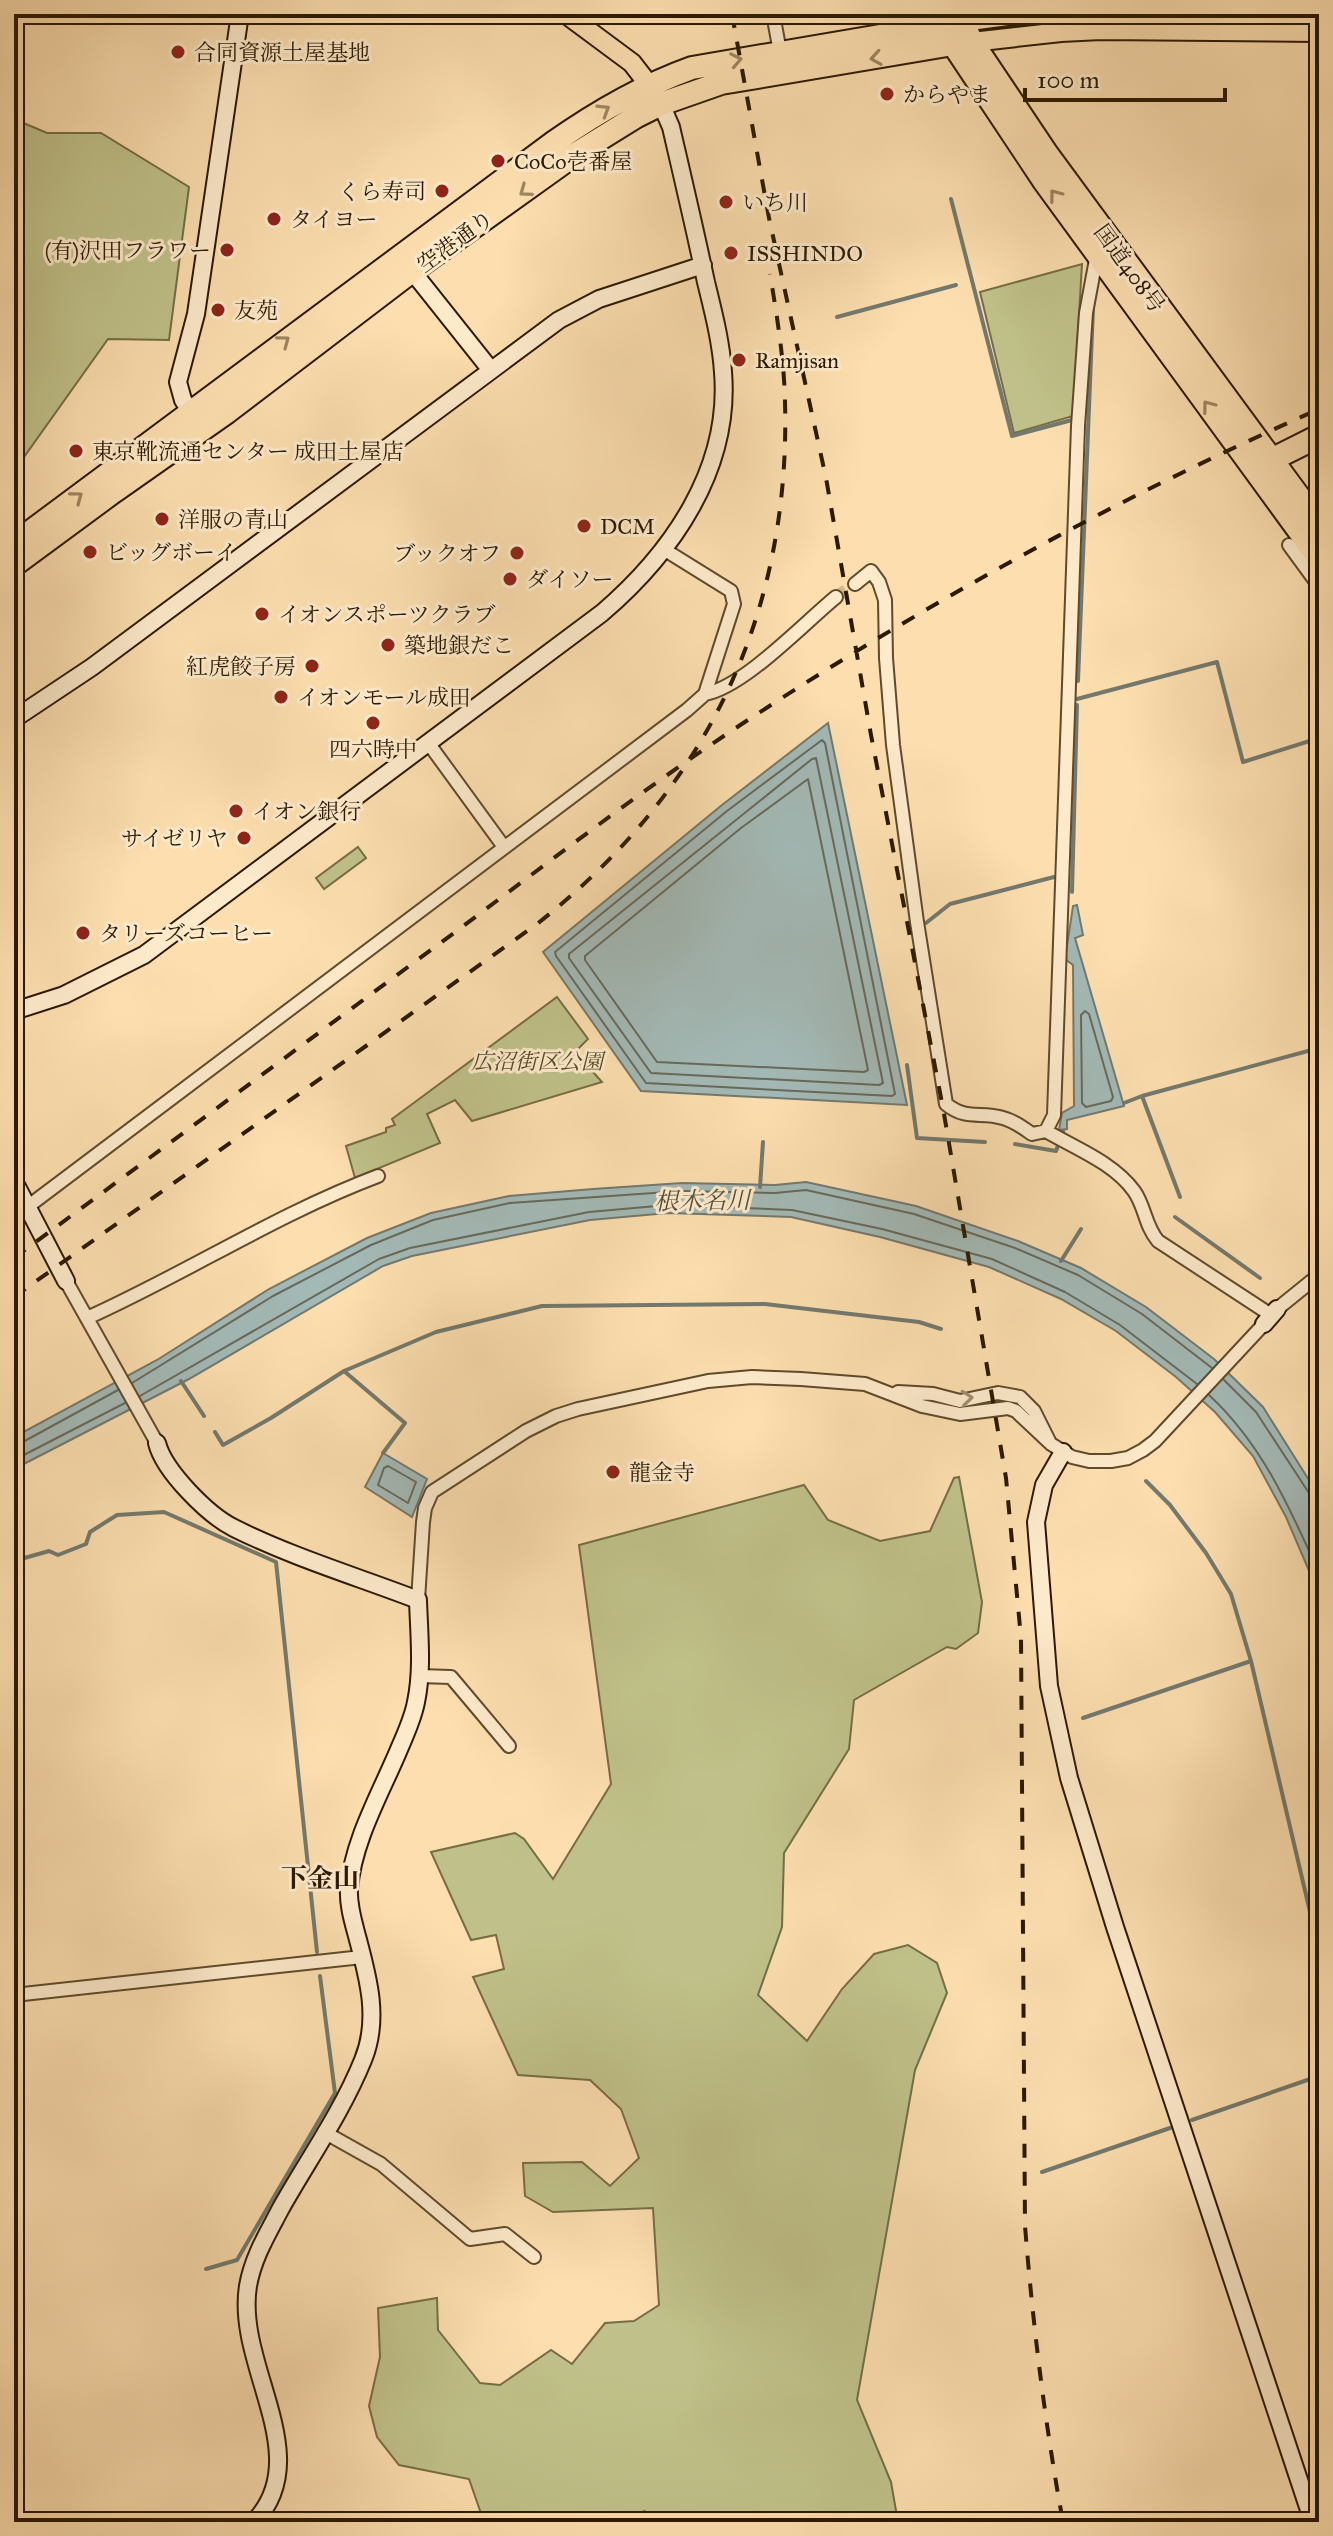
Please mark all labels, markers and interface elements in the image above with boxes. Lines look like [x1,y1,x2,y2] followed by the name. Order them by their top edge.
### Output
[194,39,370,66] place label: 合同資源土屋基地
[169,43,187,61] marker: 合同資源土屋基地
[870,49,883,66] one-way arrow
[729,52,742,69] one-way arrow
[1025,52,1225,102] scale bar
[1037,65,1100,95] text: 100 m
[903,81,991,108] place label: からやま
[878,85,896,103] marker: からやま
[595,105,610,120] one-way arrow
[514,148,633,175] place label: CoCo壱番屋
[489,152,507,170] marker: CoCo壱番屋
[338,178,426,205] place label: くら寿司
[519,181,533,195] one-way arrow
[433,182,451,200] marker: くら寿司
[742,189,808,216] place label: いち川
[1051,189,1065,204] one-way arrow
[717,193,735,211] marker: いち川
[412,205,499,278] street label: 空港通り
[290,206,378,233] place label: タイヨー
[265,210,283,228] marker: タイヨー
[1088,219,1171,318] street label: 国道408号
[45,237,211,264] place label: (有)沢田フラワー
[747,240,863,267] place label: ISSHINDO
[218,241,236,259] marker: (有)沢田フラワー
[722,244,740,262] marker: ISSHINDO
[234,297,278,324] place label: 友苑
[209,301,227,319] marker: 友苑
[276,336,290,350] one-way arrow
[755,347,839,374] place label: Ramjisan
[730,351,748,369] marker: Ramjisan
[1203,400,1217,415] one-way arrow
[92,438,404,465] place label: 東京靴流通センター 成田土屋店
[67,442,85,460] marker: 東京靴流通センター 成田土屋店
[68,493,83,507] one-way arrow
[178,506,288,533] place label: 洋服の青山
[153,510,171,528] marker: 洋服の青山
[600,513,655,540] place label: DCM
[575,517,593,535] marker: DCM
[106,539,237,566] place label: ビッグボーイ
[393,540,501,567] place label: ブックオフ
[81,543,99,561] marker: ビッグボーイ
[508,544,526,562] marker: ブックオフ
[526,566,614,593] place label: ダイソー
[501,570,519,588] marker: ダイソー
[278,601,496,628] place label: イオンスポーツクラブ
[253,605,271,623] marker: イオンスポーツクラブ
[404,632,514,659] place label: 築地銀だこ
[379,636,397,654] marker: 築地銀だこ
[186,653,296,680] place label: 紅虎餃子房
[303,657,321,675] marker: 紅虎餃子房
[297,684,471,711] place label: イオンモール成田
[272,688,290,706] marker: イオンモール成田
[364,714,382,732] marker: 四六時中
[329,736,417,763] place label: 四六時中
[252,798,361,825] place label: イオン銀行
[227,802,245,820] marker: イオン銀行
[121,825,228,852] place label: サイゼリヤ
[235,829,253,847] marker: サイゼリヤ
[99,920,273,947] place label: タリーズコーヒー
[74,924,92,942] marker: タリーズコーヒー
[471,1048,606,1075] park label: 広沼街区公園
[654,1185,753,1217] water label: 根木名川
[961,1389,974,1406] one-way arrow
[629,1459,695,1486] place label: 龍金寺
[604,1463,622,1481] marker: 龍金寺
[281,1862,359,1894] district label: 下金山

